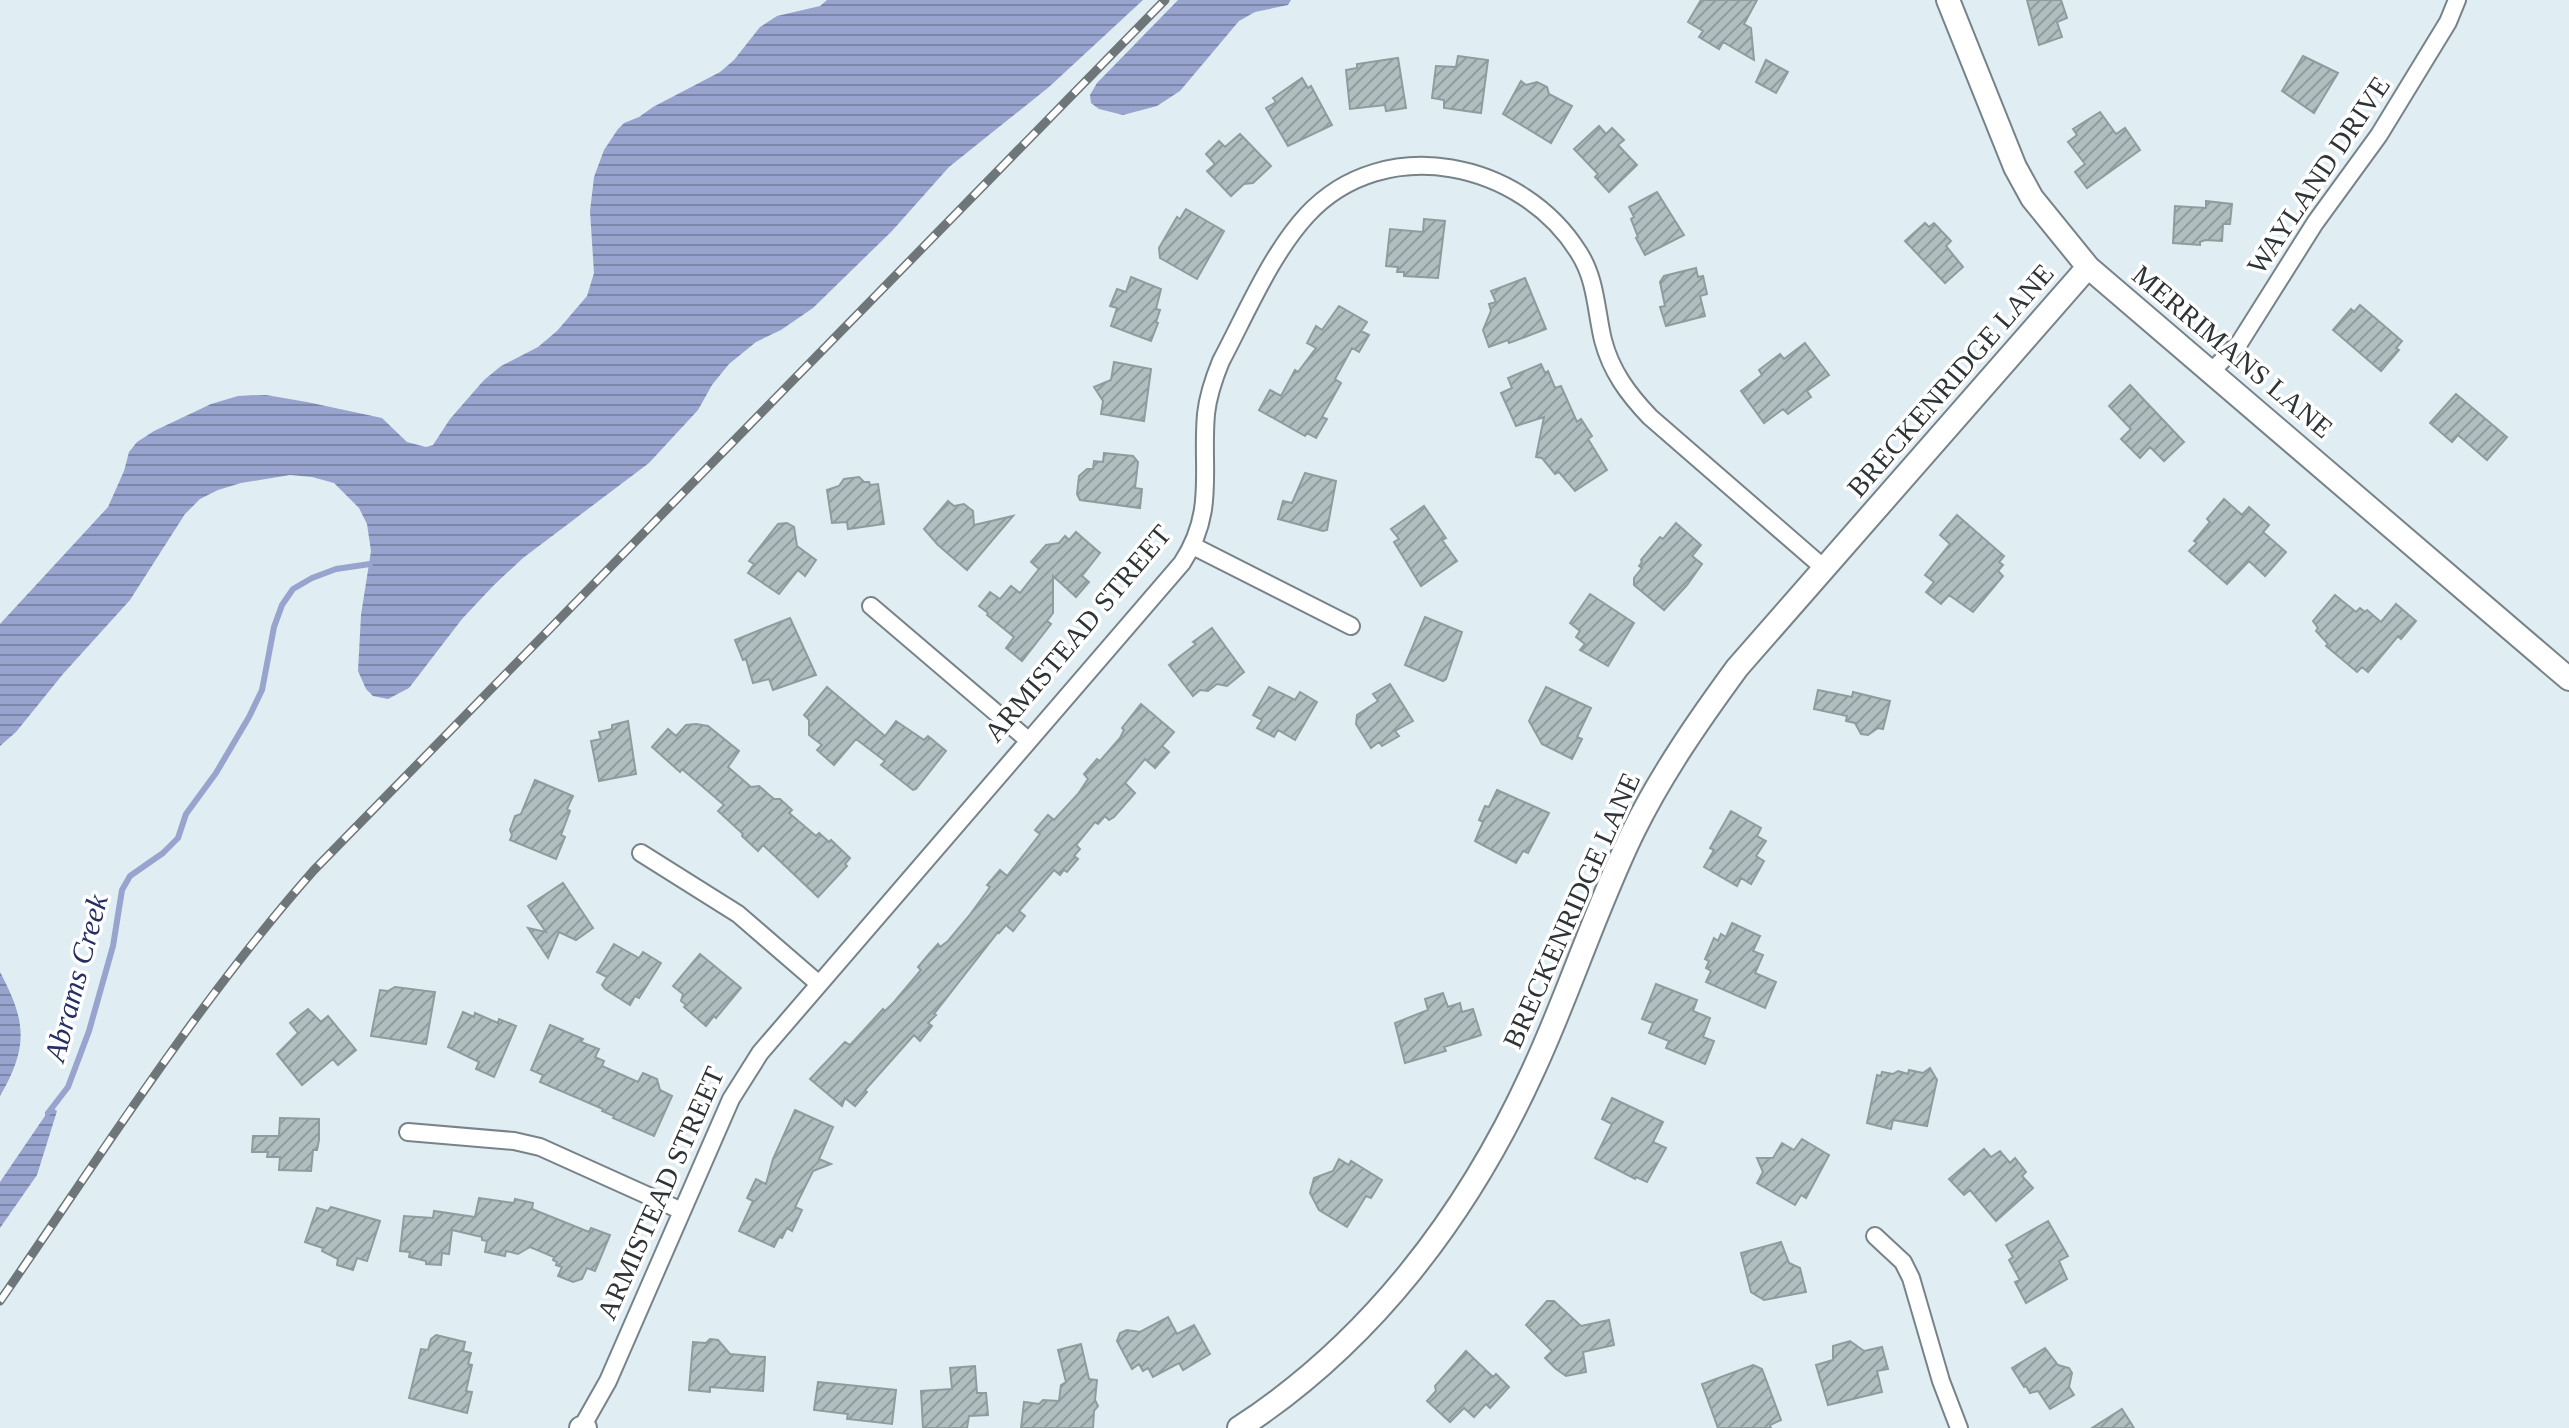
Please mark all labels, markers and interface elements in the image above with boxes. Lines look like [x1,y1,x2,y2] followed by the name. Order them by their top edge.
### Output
[2241,71,2396,280] street label: WAYLAND DRIVE
[1841,258,2060,503] street label: BRECKENRIDGE LANE
[2126,259,2339,444] street label: MERRIMANS LANE
[978,519,1177,748] street label: ARMISTEAD STREET
[1497,768,1646,1053] street label: BRECKENRIDGE LANE
[37,890,114,1067] water label: Abrams Creek
[591,1062,730,1324] street label: ARMISTEAD STREET

